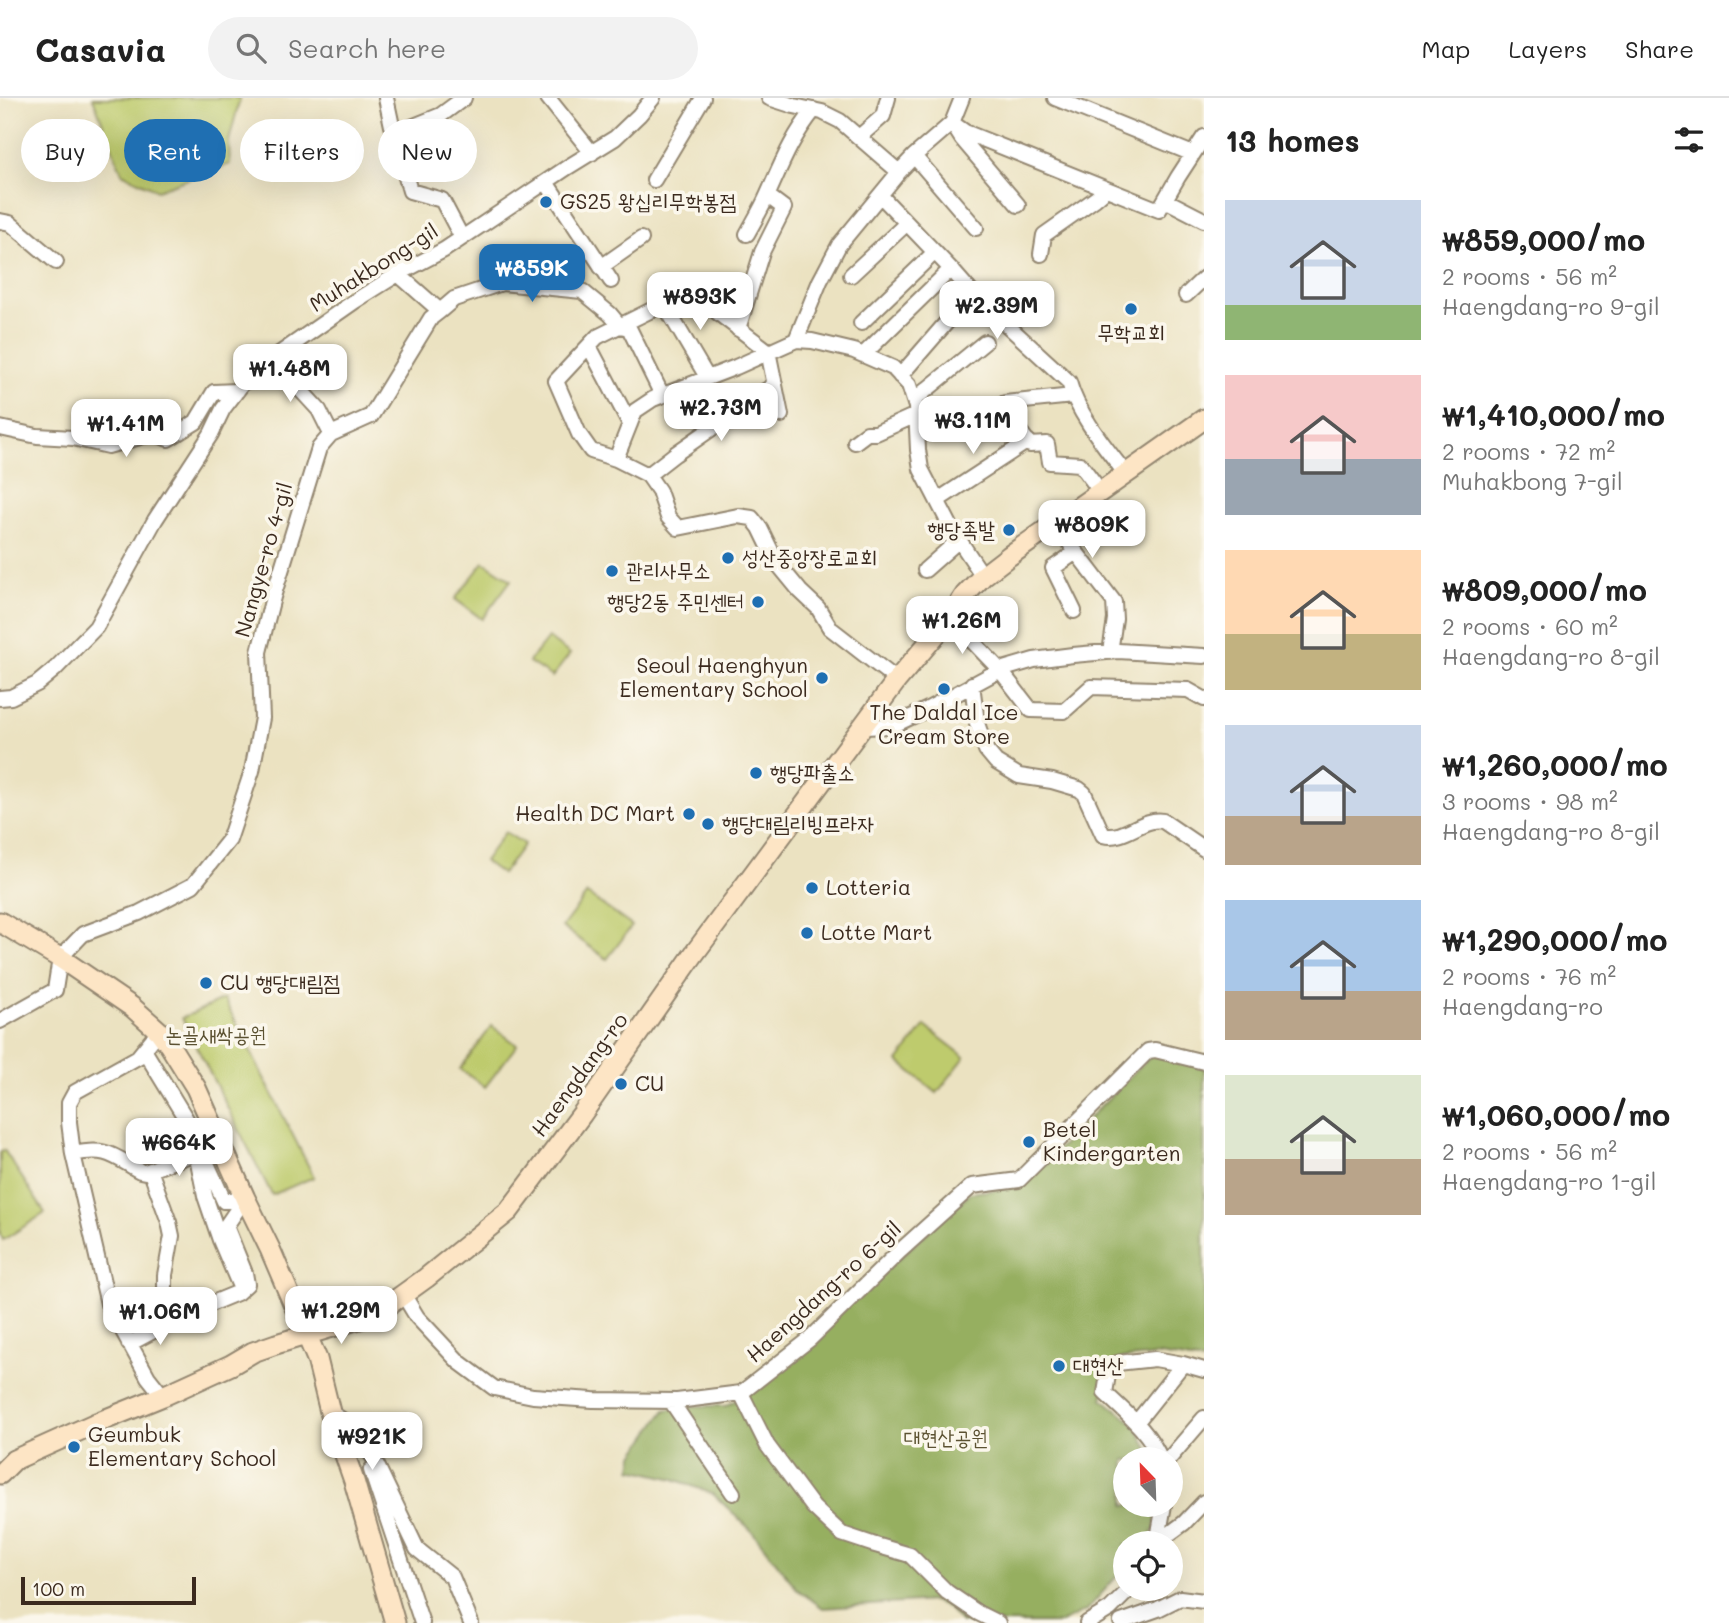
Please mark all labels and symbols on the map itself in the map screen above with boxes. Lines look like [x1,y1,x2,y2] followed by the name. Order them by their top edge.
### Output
[560,187,736,214] place label: GS25 왕십리무학봉점
[538,194,554,210] marker: GS25 왕십리무학봉점
[304,216,443,317] street label: Muhakbong-gil
[483,244,581,304] pin: ₩859K
[651,272,749,332] pin: ₩893K
[940,282,1054,341] pin: ₩2.39M
[1123,301,1139,317] marker: 무학교회
[1097,318,1165,345] place label: 무학교회
[233,344,347,404] pin: ₩1.48M
[664,384,778,443] pin: ₩2.73M
[916,396,1030,456] pin: ₩3.11M
[69,400,183,459] pin: ₩1.41M
[228,479,298,640] street label: Nangye-ro 4-gil
[1043,500,1141,560] pin: ₩809K
[927,515,995,542] place label: 행당족발
[1001,522,1017,538] marker: 행당족발
[742,543,877,570] place label: 성산중앙장로교회
[720,550,736,566] marker: 성산중앙장로교회
[626,556,711,583] place label: 관리사무소
[604,563,620,579] marker: 관리사무소
[607,587,744,614] place label: 행당2동 주민센터
[750,594,766,610] marker: 행당2동 주민센터
[905,596,1019,656] pin: ₩1.26M
[620,651,808,702] place label: Seoul Haenghyun Elementary School
[814,670,830,686] marker: Seoul Haenghyun Elementary School
[936,681,952,697] marker: The Daldal Ice Cream Store
[870,698,1018,749] place label: The Daldal Ice Cream Store
[770,758,855,785] place label: 행당파출소
[748,765,764,781] marker: 행당파출소
[515,799,675,826] place label: Health DC Mart
[681,806,697,822] marker: Health DC Mart
[722,809,874,836] place label: 행당대림리빙프라자
[700,816,716,832] marker: 행당대림리빙프라자
[826,873,911,900] place label: Lotteria
[804,880,820,896] marker: Lotteria
[821,918,932,945] place label: Lotte Mart
[799,925,815,941] marker: Lotte Mart
[220,968,340,995] place label: CU 행당대림점
[198,975,214,991] marker: CU 행당대림점
[525,1007,633,1141] street label: Haengdang-ro
[165,1020,267,1047] park label: 논골새싹공원
[635,1069,664,1096] place label: CU
[613,1076,629,1092] marker: CU
[1043,1115,1180,1166] place label: Betel Kindergarten
[130,1118,228,1178] pin: ₩664K
[1021,1134,1037,1150] marker: Betel Kindergarten
[740,1214,906,1368] street label: Haengdang-ro 6-gil
[284,1286,398,1346] pin: ₩1.29M
[103,1288,217,1347] pin: ₩1.06M
[1073,1351,1124,1378] place label: 대현산
[1051,1358,1067,1374] marker: 대현산
[323,1412,421,1472] pin: ₩921K
[88,1420,276,1471] place label: Geumbuk Elementary School
[904,1423,988,1450] park label: 대현산공원
[66,1439,82,1455] marker: Geumbuk Elementary School
[1113,1447,1183,1517] north arrow
[21,1574,196,1606] scale bar

